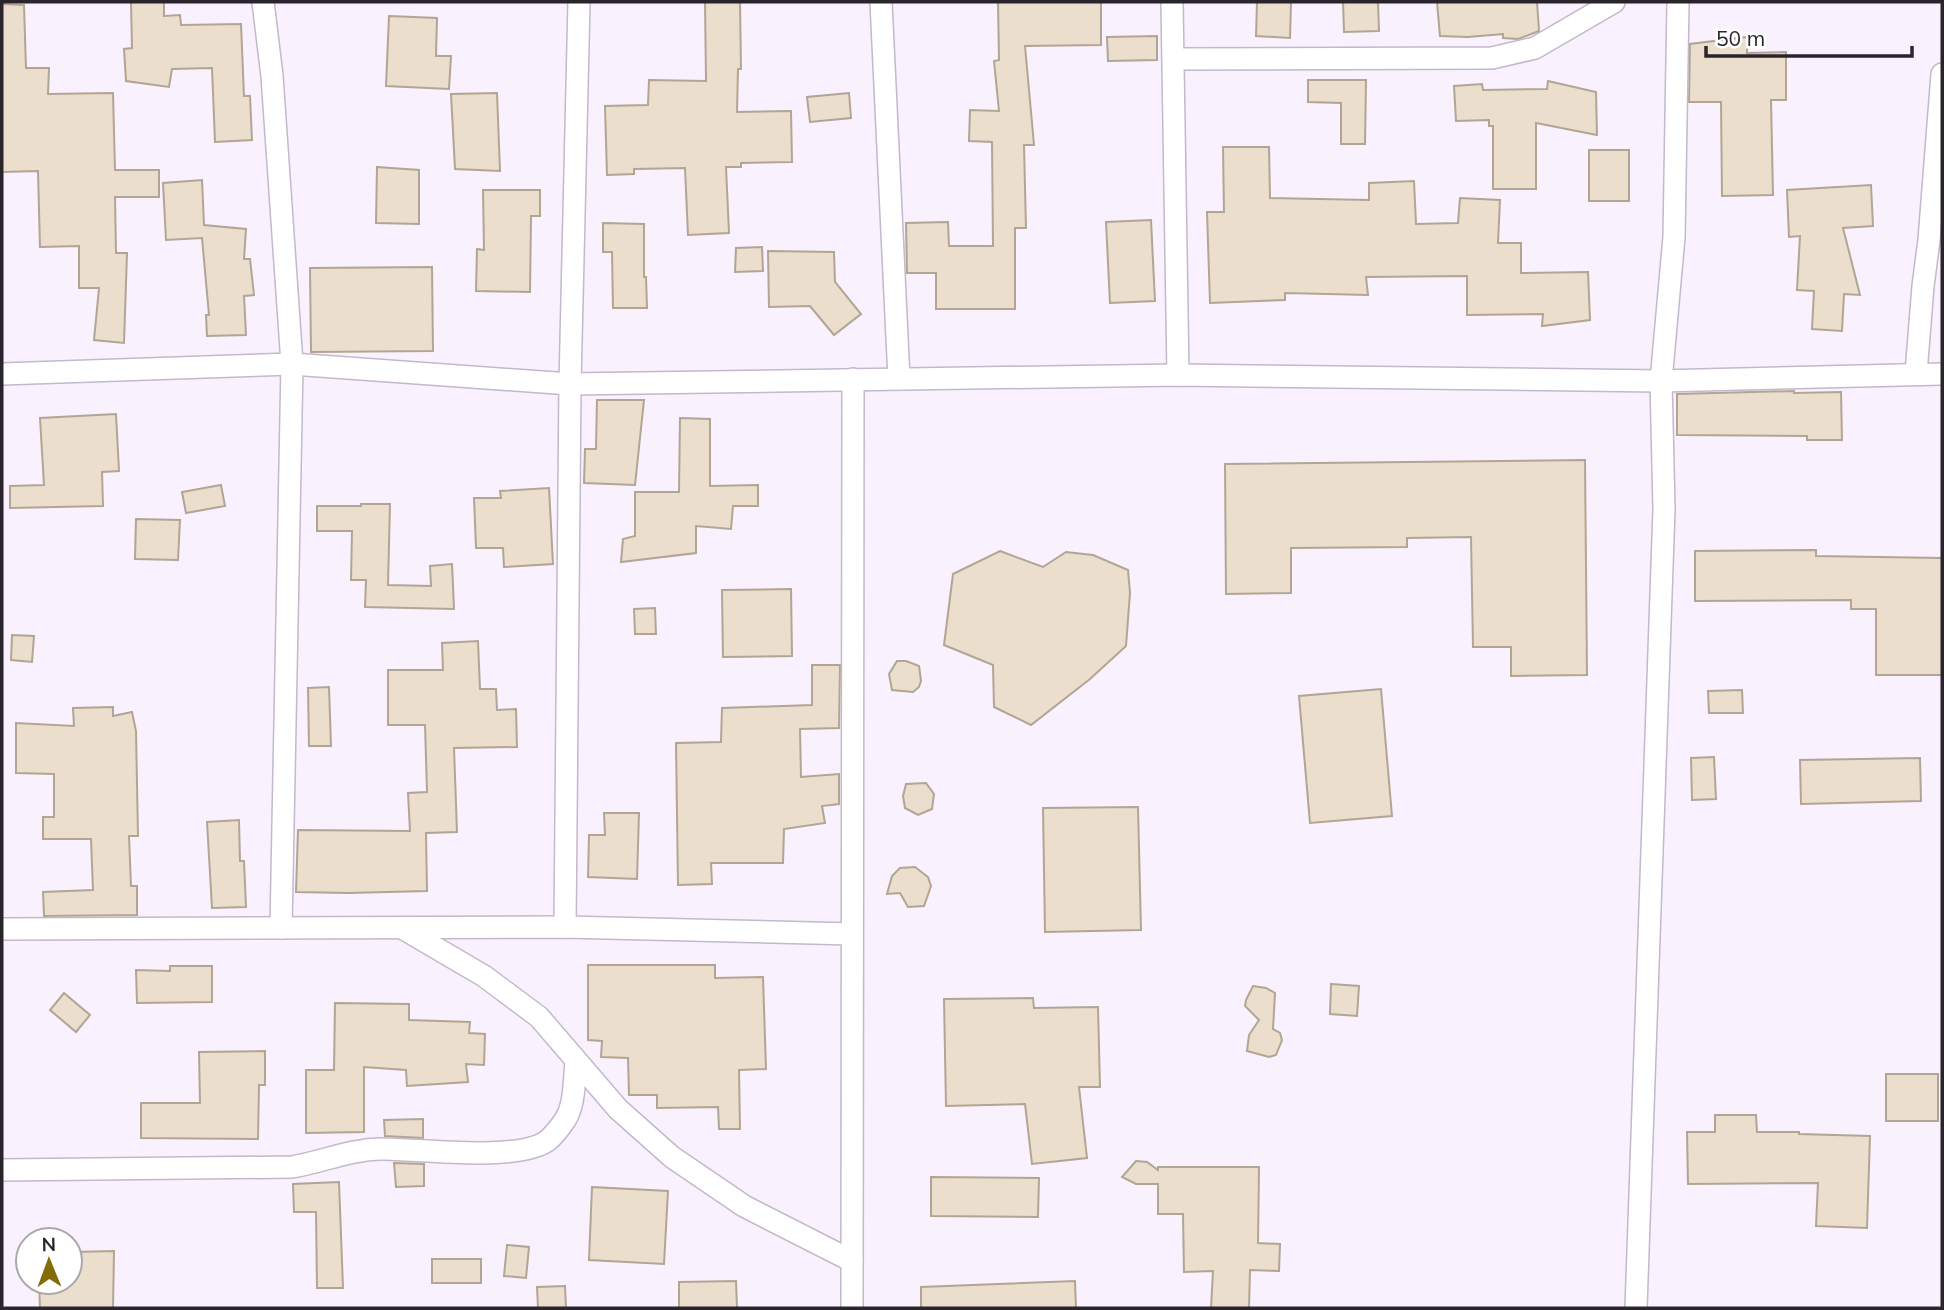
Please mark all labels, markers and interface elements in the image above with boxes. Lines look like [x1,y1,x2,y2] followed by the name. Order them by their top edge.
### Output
[1706,14,1912,58] scale bar
[1716,25,1765,51] text: 50 m
[14,1226,84,1296] north arrow
[41,1232,56,1256] text: N

